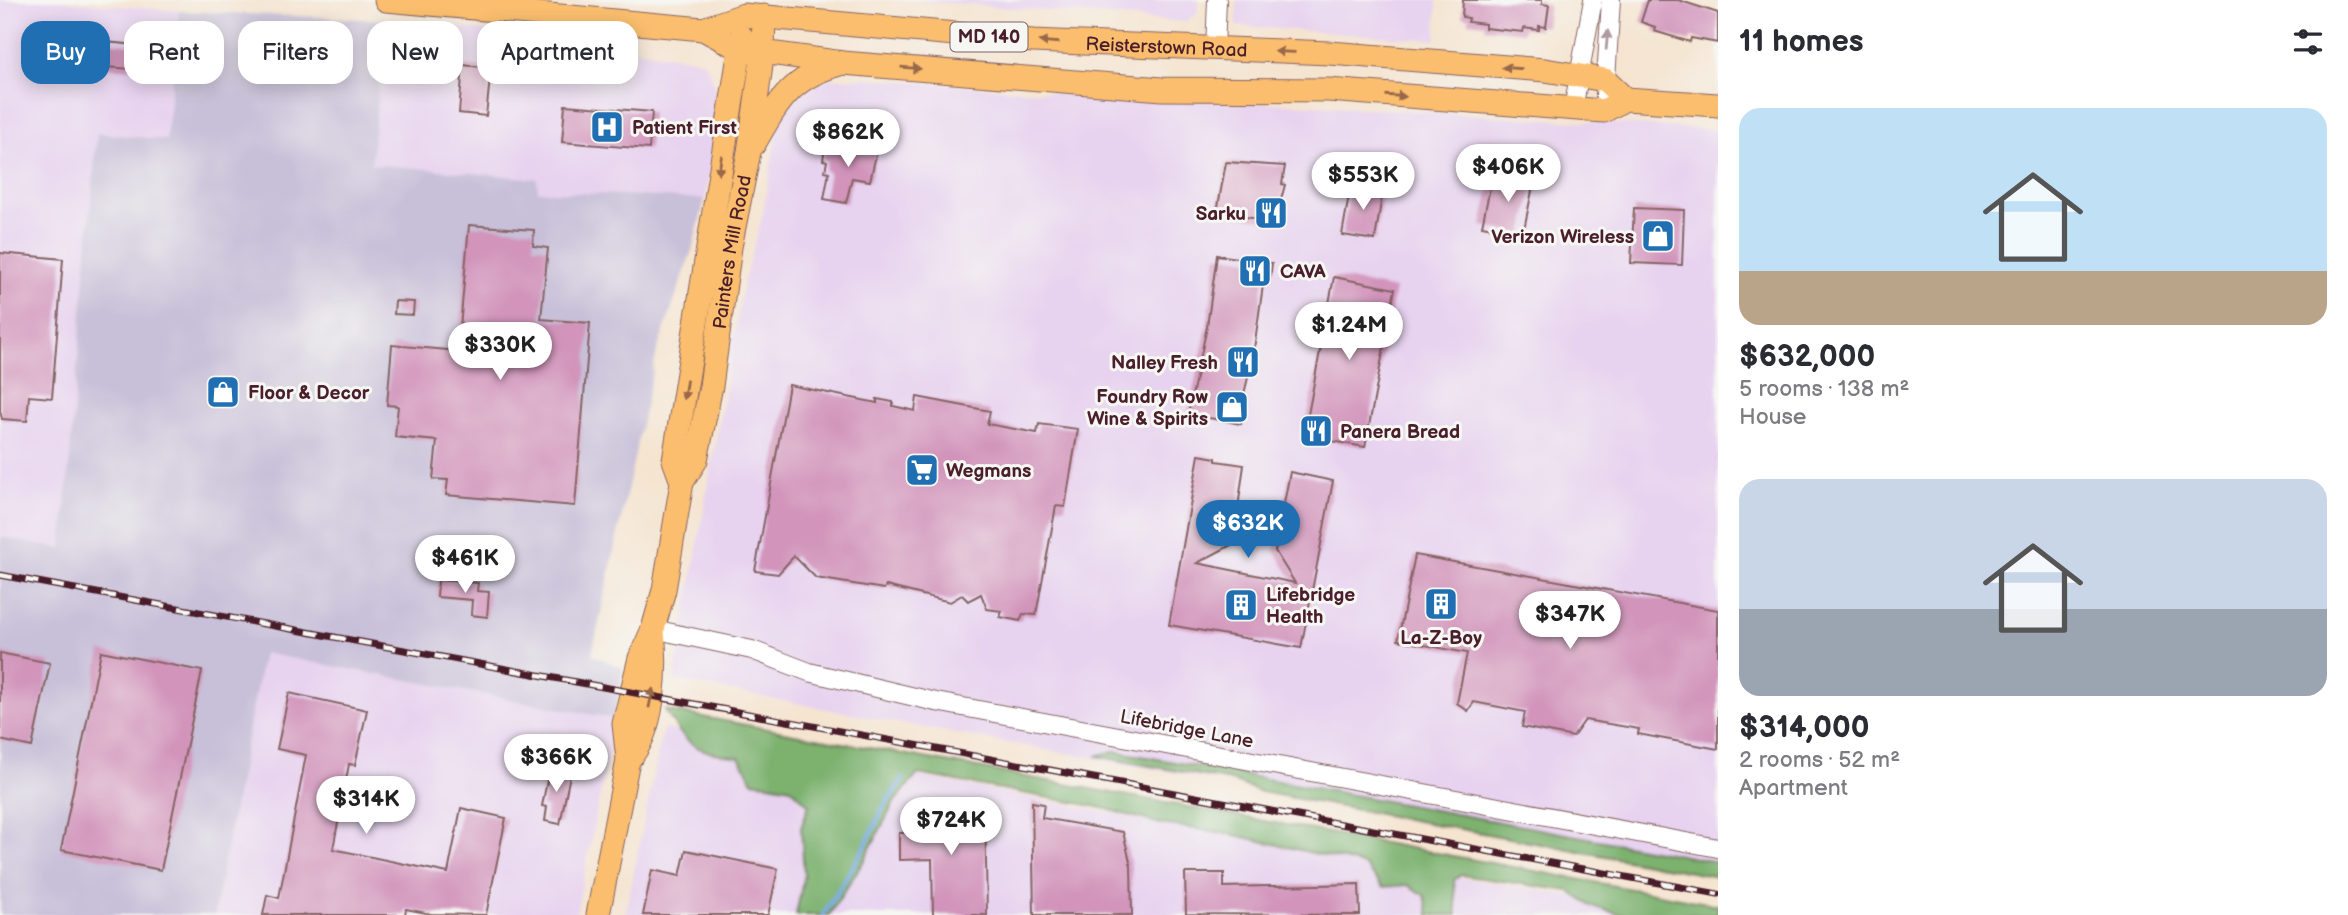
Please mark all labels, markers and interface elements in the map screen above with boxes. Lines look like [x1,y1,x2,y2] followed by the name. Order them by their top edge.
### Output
[21,21,110,84] chip: Buy
[124,21,224,84] chip: Rent
[238,21,353,84] chip: Filters
[367,21,463,84] chip: New
[477,21,638,84] chip: Apartment
[950,22,1028,52] road number: MD 140
[2289,23,2327,61] icon: filters
[1739,24,1863,60] text: 11 homes
[1602,29,1613,51] one-way arrow
[1085,33,1248,63] street label: Reisterstown Road
[1037,36,1059,47] one-way arrow
[1274,46,1296,57] one-way arrow
[1501,62,1523,73] one-way arrow
[900,63,922,74] one-way arrow
[1386,90,1408,101] one-way arrow
[588,108,626,146] hospital icon: Patient First
[799,110,897,169] pin: $862K
[632,117,737,140] place label: Patient First
[812,118,884,146] text: $862K
[1459,144,1557,204] pin: $406K
[1314,152,1412,212] pin: $553K
[1472,153,1544,181] text: $406K
[714,154,725,176] one-way arrow
[1970,154,2096,280] icon: home
[1328,161,1398,189] text: $553K
[709,173,757,330] street label: Painters Mill Road
[1252,194,1290,232] restaurant icon: Sarku
[1196,203,1246,226] place label: Sarku
[1639,217,1677,255] shop icon: Verizon Wireless
[1491,226,1634,249] place label: Verizon Wireless
[1236,252,1274,290] restaurant icon: CAVA
[1280,261,1326,284] place label: CAVA
[1292,302,1406,362] pin: $1.24M
[1311,311,1387,339] text: $1.24M
[451,322,549,382] pin: $330K
[464,331,536,359] text: $330K
[1739,339,1875,375] text: $632,000
[1224,343,1262,381] restaurant icon: Nalley Fresh
[1111,352,1218,375] place label: Nalley Fresh
[204,373,242,411] shop icon: Floor & Decor
[1739,375,1909,403] text: 5 rooms · 138 m²
[679,379,690,401] one-way arrow
[248,382,370,405] place label: Floor & Decor
[1087,386,1209,431] place label: Foundry Row Wine & Spirits
[1213,388,1251,426] shop icon: Foundry Row Wine & Spirits
[1739,403,1806,431] text: House
[1297,412,1335,450] restaurant icon: Panera Bread
[1340,421,1460,444] place label: Panera Bread
[903,451,941,489] supermarket icon: Wegmans
[946,460,1031,483] place label: Wegmans
[1199,500,1297,560] pin: $632K
[1212,509,1284,537] text: $632K
[1970,525,2096,651] icon: home
[416,536,514,595] pin: $461K
[431,544,499,572] text: $461K
[1266,584,1355,629] place label: Lifebridge Health
[1422,585,1460,623] building icon: La-Z-Boy
[1222,586,1260,624] building icon: Lifebridge Health
[1521,592,1619,651] pin: $347K
[1535,600,1605,628] text: $347K
[1400,627,1482,650] place label: La-Z-Boy
[645,687,656,709] one-way arrow
[1118,705,1255,754] street label: Lifebridge Lane
[1739,710,1869,746] text: $314,000
[507,734,605,794] pin: $366K
[520,743,592,771] text: $366K
[1739,746,1900,774] text: 2 rooms · 52 m²
[1739,774,1848,802] text: Apartment
[317,776,415,836] pin: $314K
[332,785,400,813] text: $314K
[902,798,1000,857] pin: $724K
[916,806,986,834] text: $724K

